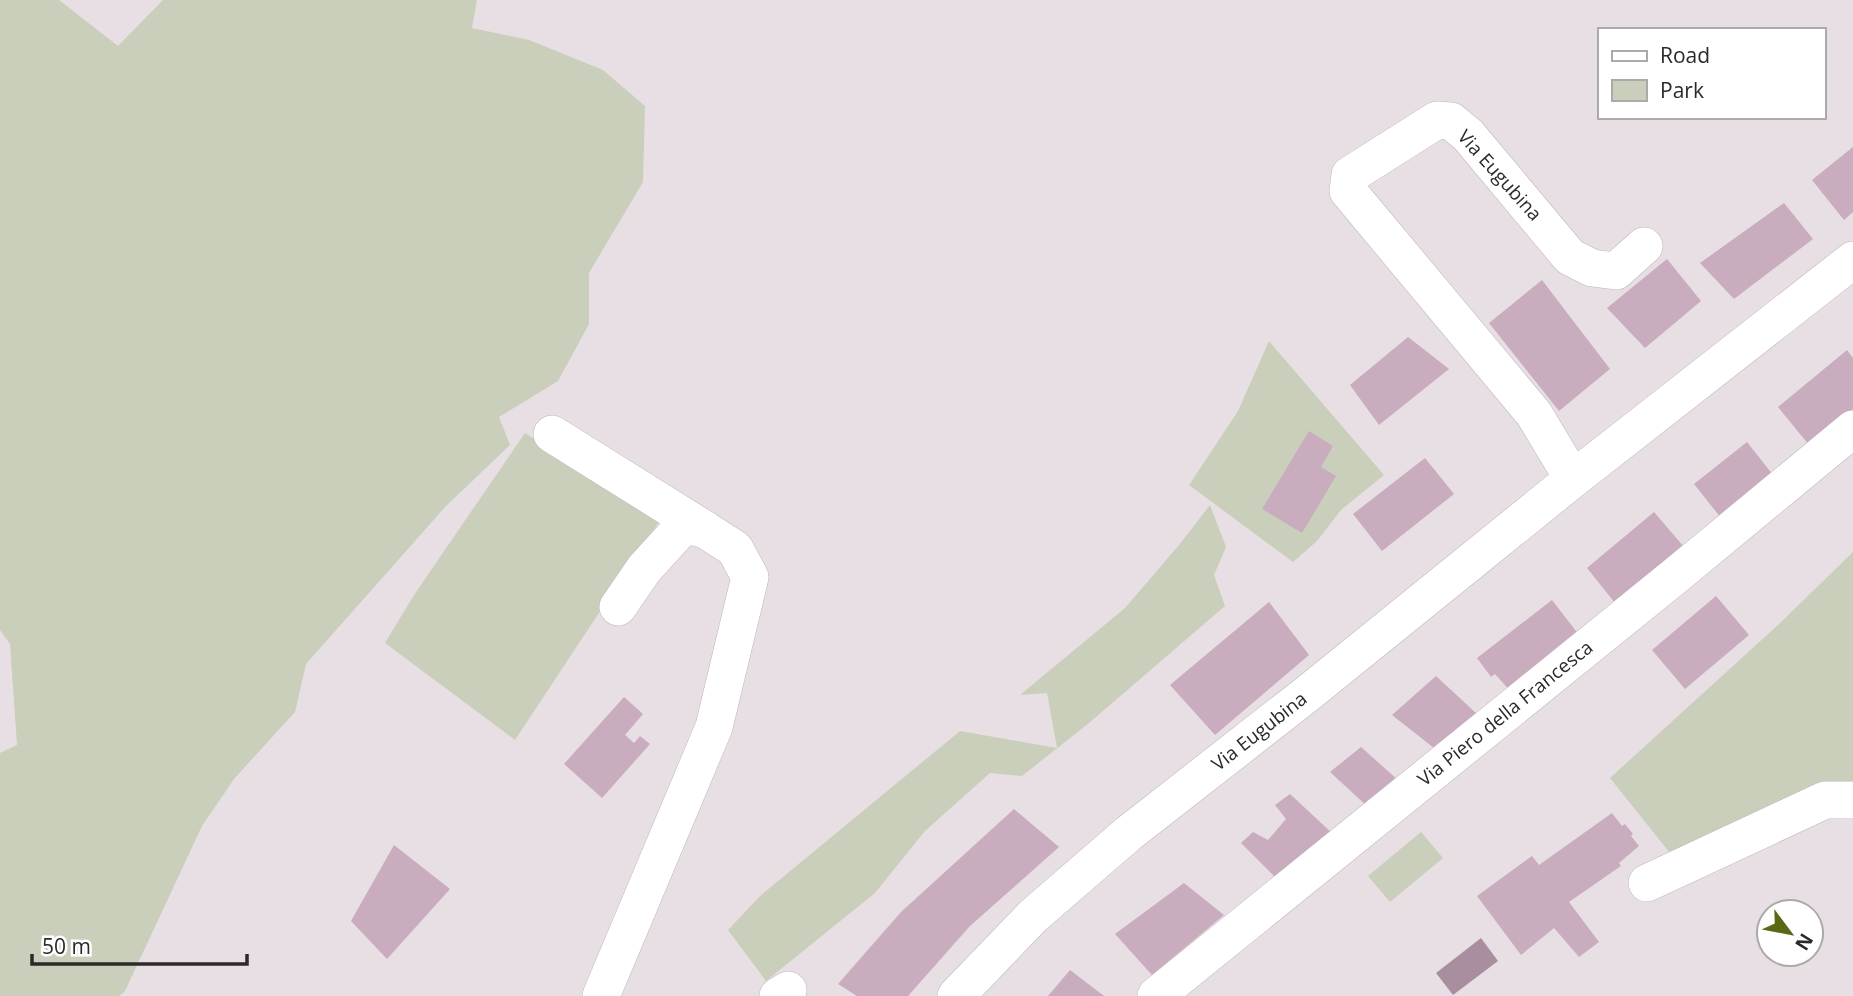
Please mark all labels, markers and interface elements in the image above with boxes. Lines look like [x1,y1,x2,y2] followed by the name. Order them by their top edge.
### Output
[1598,28,1825,119] legend
[1660,41,1710,69] text: Road
[1660,76,1704,104] text: Park
[1452,124,1548,226] street label: Via Eugubina
[1412,634,1598,792] street label: Via Piero della Francesca
[1206,686,1312,776] street label: Via Eugubina
[1755,898,1825,968] north arrow
[32,922,247,966] scale bar
[1789,929,1820,955] text: N
[42,932,91,960] text: 50 m

